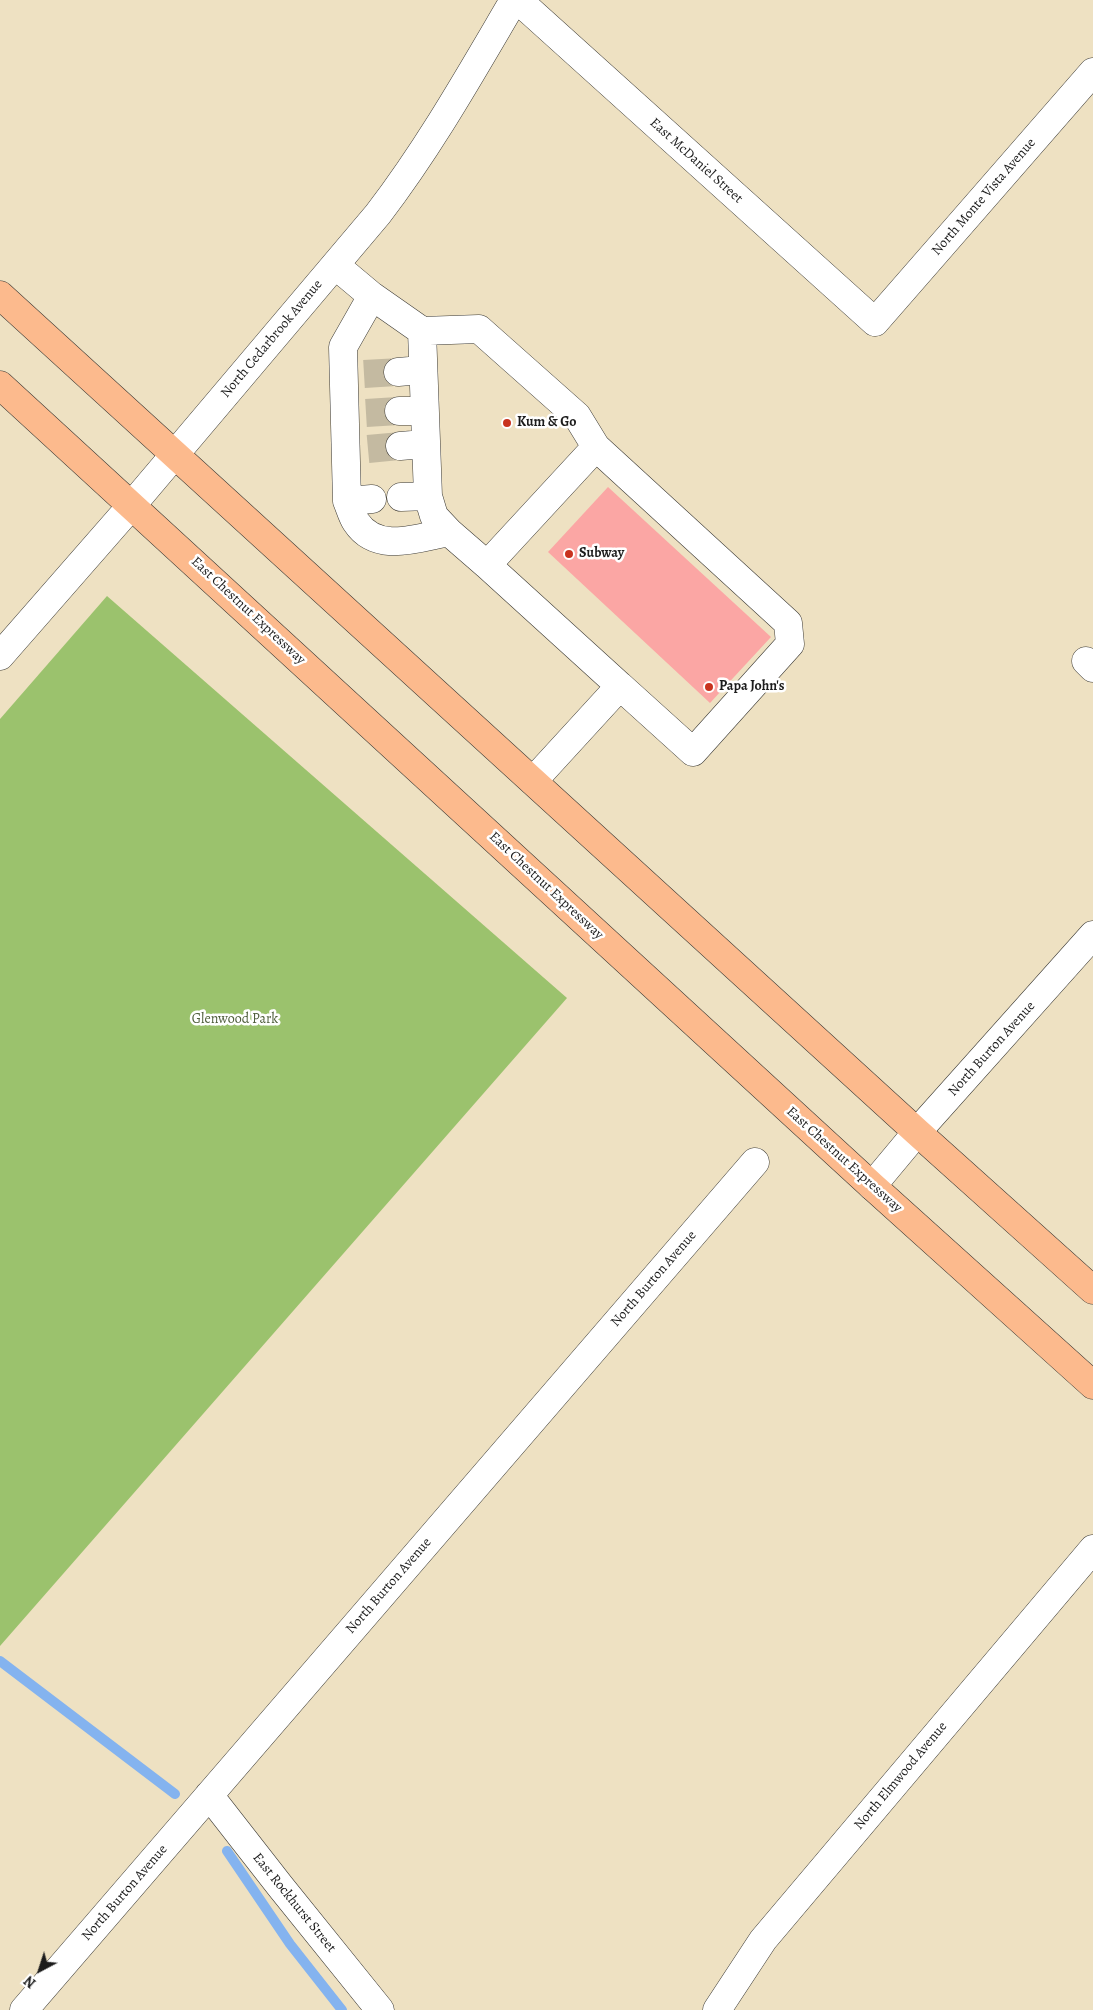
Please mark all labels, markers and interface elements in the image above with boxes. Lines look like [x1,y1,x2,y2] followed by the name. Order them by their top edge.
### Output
[646,115,746,207] street label: East McDaniel Street
[928,135,1040,259] street label: North Monte Vista Avenue
[218,277,326,401] street label: North Cedarbrook Avenue
[517,415,576,431] place label: Kum & Go
[501,417,513,429] marker: Kum & Go
[579,546,624,562] place label: Subway
[563,548,575,560] marker: Subway
[187,554,309,668] street label: East Chestnut Expressway
[719,679,785,695] place label: Papa John's
[703,681,715,693] marker: Papa John's
[485,829,607,943] street label: East Chestnut Expressway
[945,998,1039,1100] street label: North Burton Avenue
[192,1012,278,1028] park label: Glenwood Park
[783,1104,905,1216] street label: East Chestnut Expressway
[608,1227,700,1331] street label: North Burton Avenue
[343,1534,435,1638] street label: North Burton Avenue
[851,1719,951,1833] street label: North Elmwood Avenue
[79,1841,171,1945] street label: North Burton Avenue
[249,1850,339,1956] street label: East Rockhurst Street
[15,1945,65,1995] north arrow
[20,1971,40,1992] text: N

